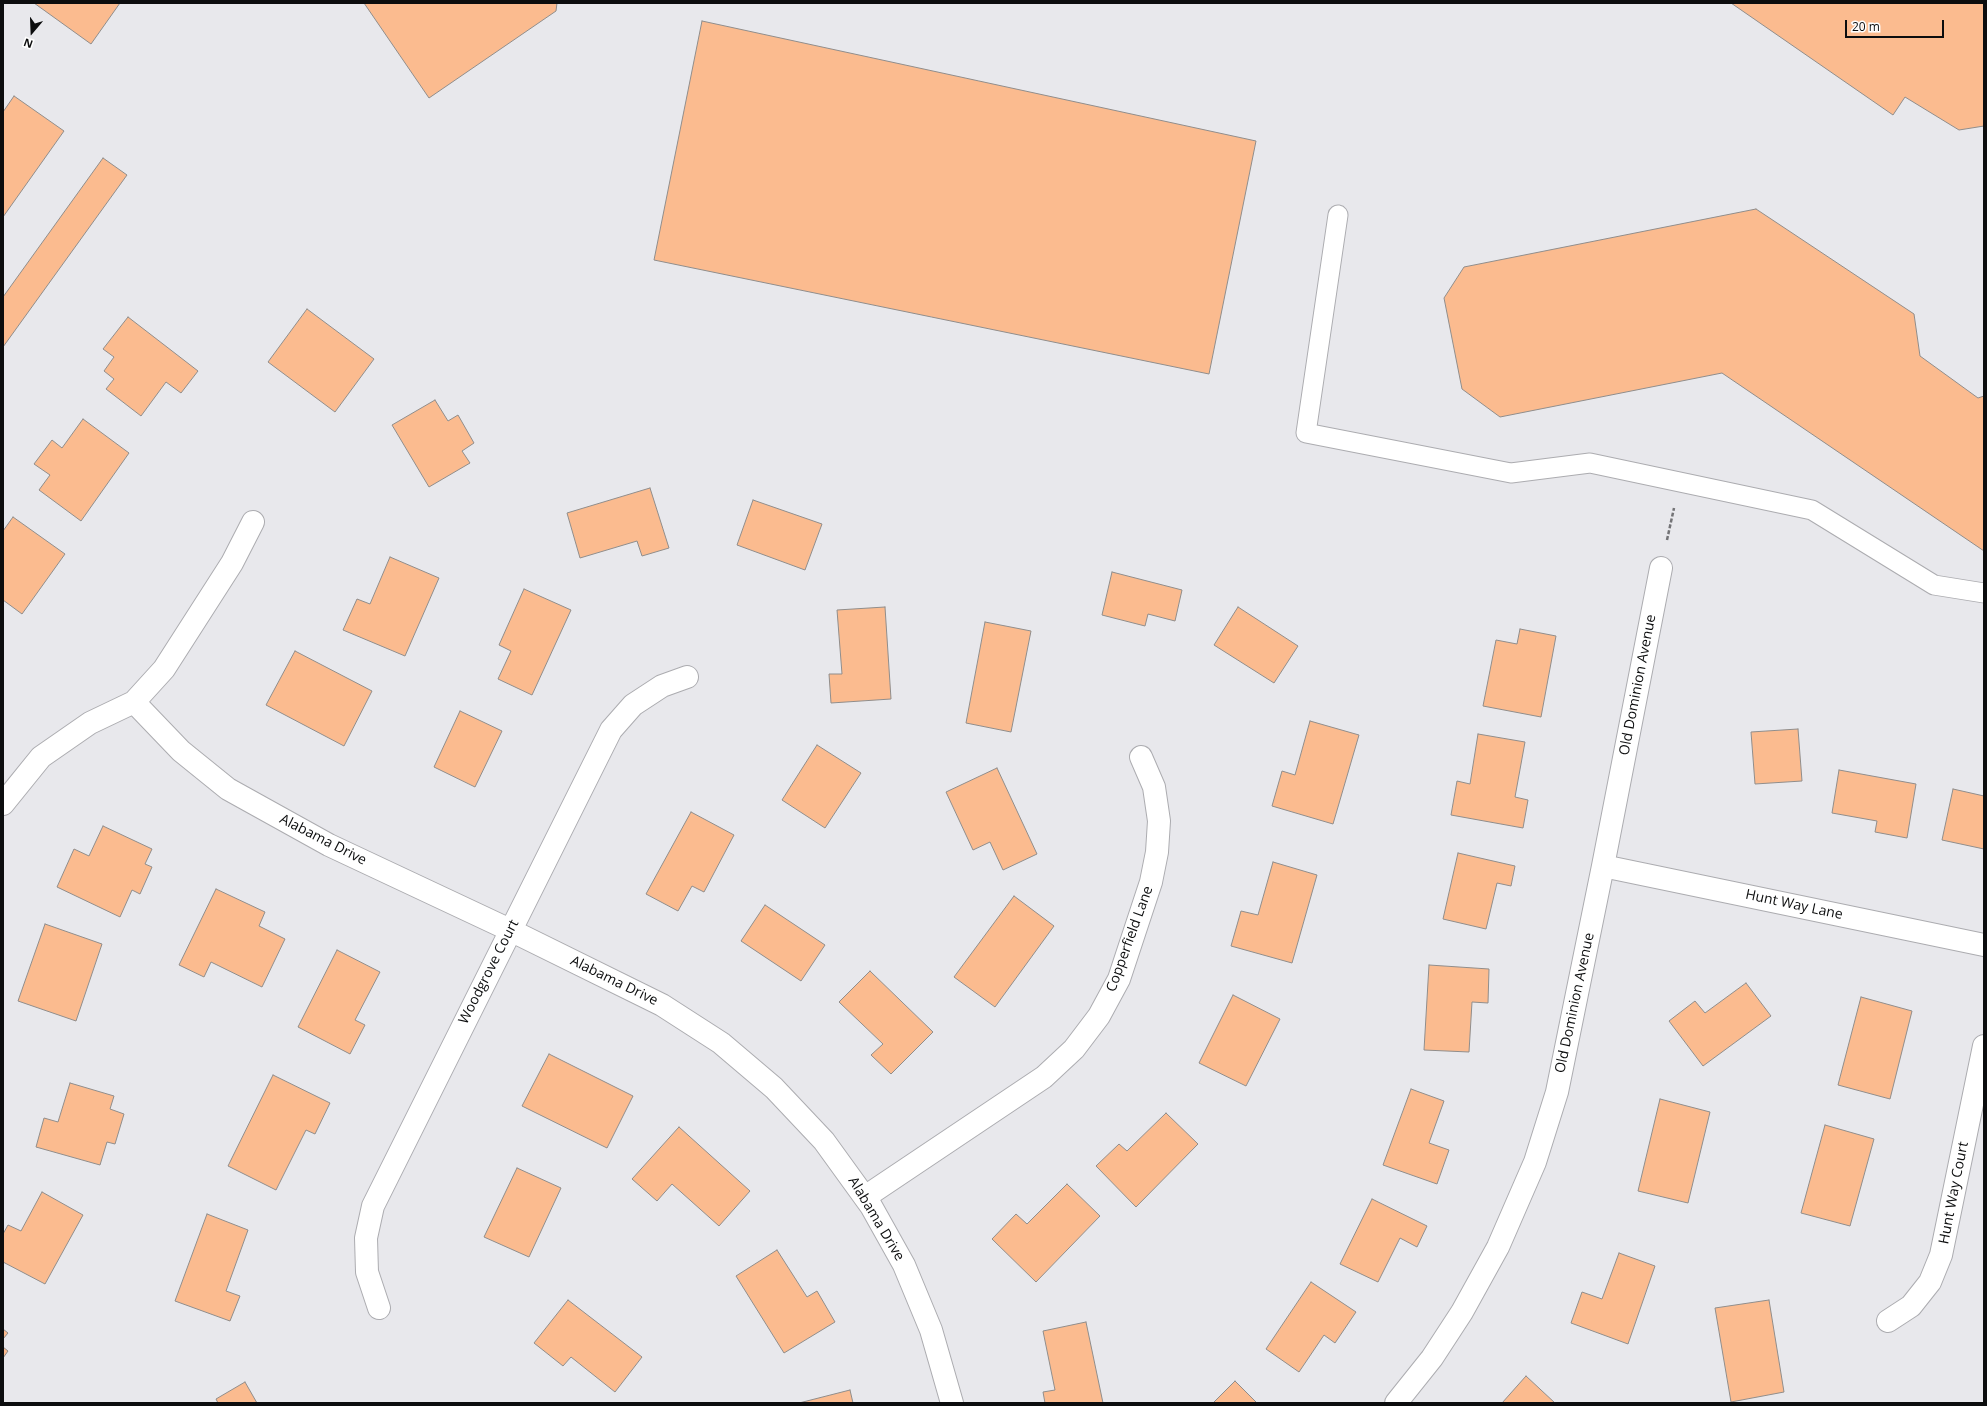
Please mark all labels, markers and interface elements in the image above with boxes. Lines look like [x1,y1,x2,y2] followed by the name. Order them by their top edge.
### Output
[12,12,52,52] north arrow
[1847,12,1946,38] scale bar
[1852,18,1880,35] text: 20 m
[21,35,35,52] text: N
[1616,613,1660,757] street label: Old Dominion Avenue
[277,811,369,869] street label: Alabama Drive
[1103,884,1157,994] street label: Copperfield Lane
[1744,886,1844,924] street label: Hunt Way Lane
[455,917,523,1027] street label: Woodgrove Court
[1552,931,1598,1075] street label: Old Dominion Avenue
[568,953,660,1009] street label: Alabama Drive
[1936,1140,1972,1246] street label: Hunt Way Court
[844,1174,908,1264] street label: Alabama Drive

